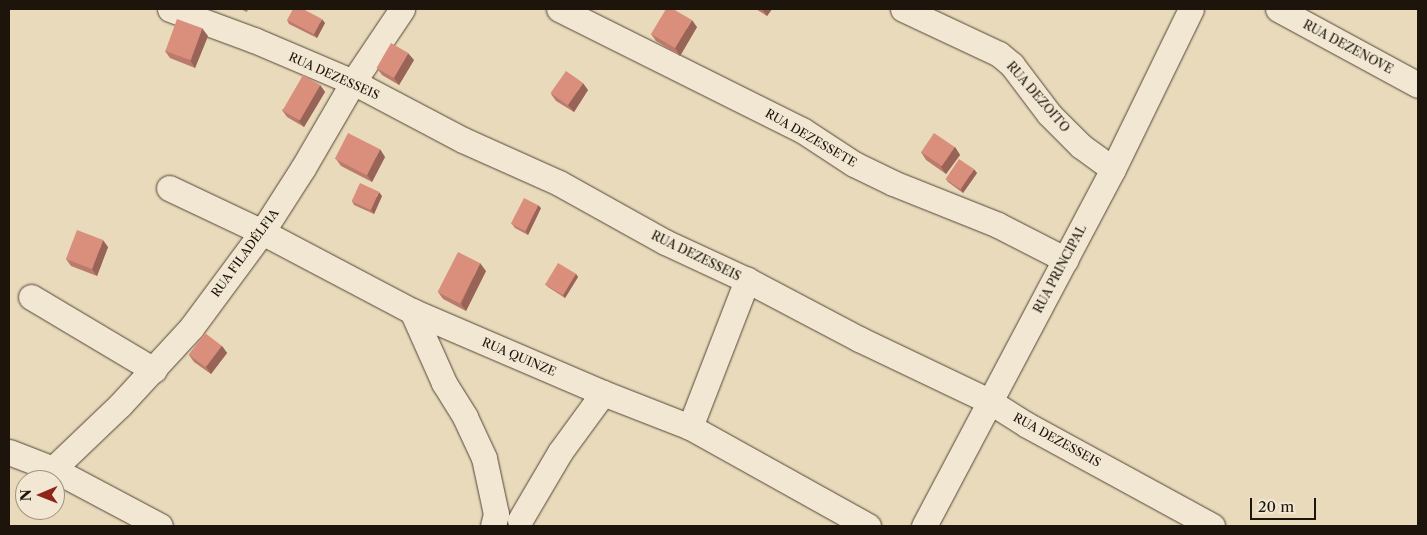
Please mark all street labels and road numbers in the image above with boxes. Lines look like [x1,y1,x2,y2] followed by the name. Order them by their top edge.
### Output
[1300,17,1396,77] street label: RUA DEZENOVE
[286,49,382,103] street label: RUA DEZESSEIS
[1003,59,1073,135] street label: RUA DEZOITO
[762,106,860,170] street label: RUA DEZESSETE
[208,206,282,300] street label: RUA FILADÉLFIA
[1031,222,1089,316] street label: RUA PRINCIPAL
[649,228,743,284] street label: RUA DEZESSEIS
[480,335,558,379] street label: RUA QUINZE
[1011,410,1103,470] street label: RUA DEZESSEIS

